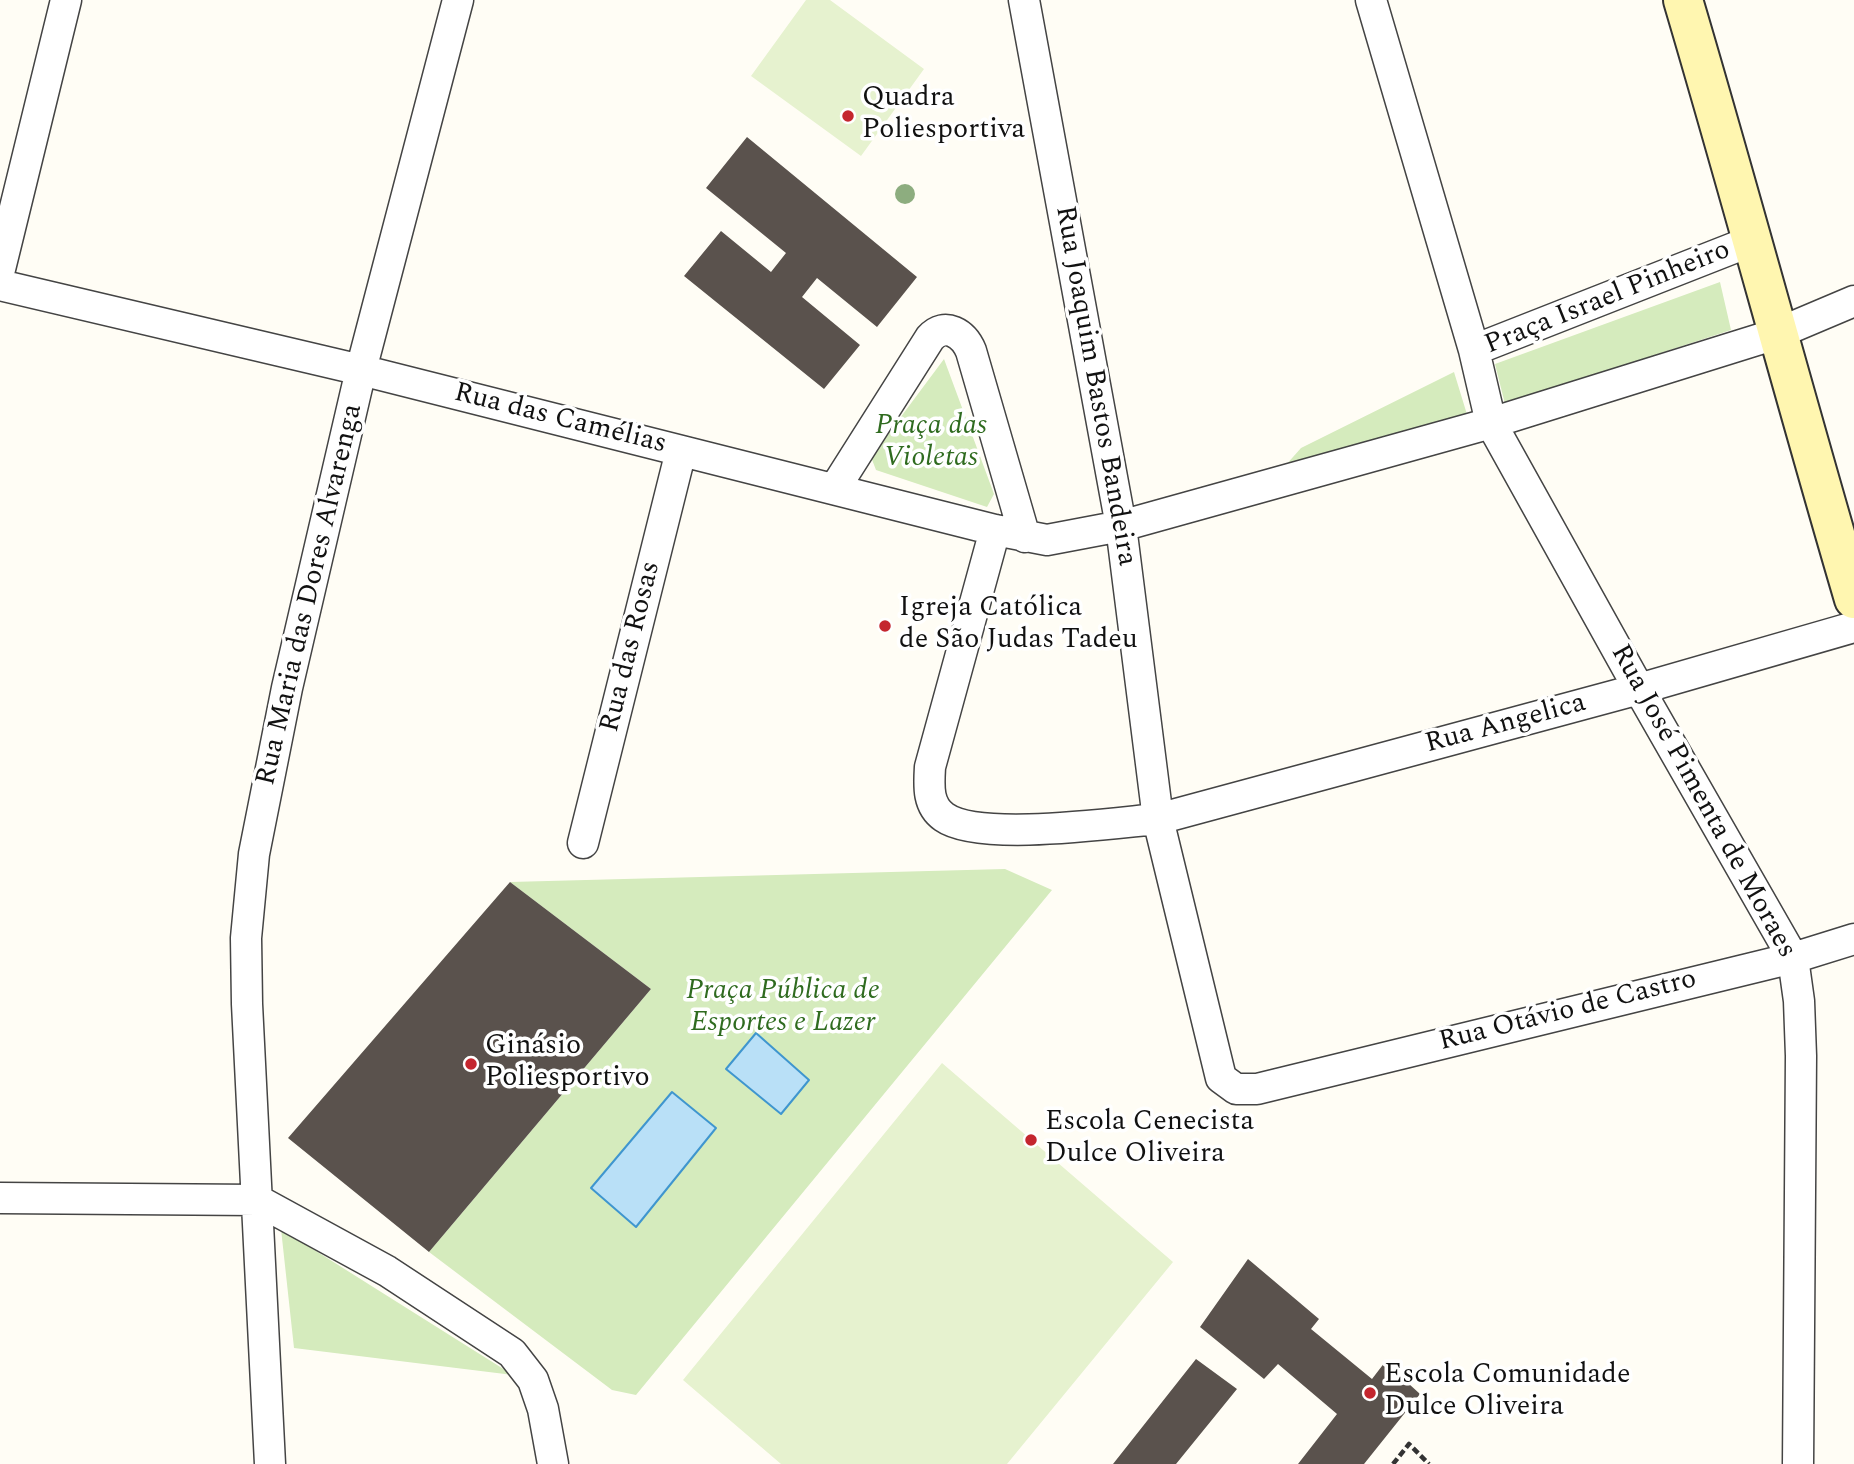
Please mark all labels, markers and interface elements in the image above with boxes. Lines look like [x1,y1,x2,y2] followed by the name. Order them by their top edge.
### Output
[862,83,1025,149] place label: Quadra Poliesportiva
[840,108,856,124] marker: Quadra Poliesportiva
[1046,203,1142,569] street label: Rua Joaquim Bastos Bandeira
[1481,234,1735,364] street label: Praça Israel Pinheiro
[450,377,670,463] street label: Rua das Camélias
[251,401,371,789] street label: Rua Maria das Dores Alvarenga
[875,411,987,477] park label: Praça das Violetas
[595,558,669,736] street label: Rua das Rosas
[899,593,1138,659] place label: Igreja Católica de São Judas Tadeu
[877,618,893,634] marker: Igreja Católica de São Judas Tadeu
[1602,639,1802,965] street label: Rua José Pimenta de Moraes
[1422,687,1590,763] street label: Rua Angelica
[1436,964,1700,1060] street label: Rua Otávio de Castro
[686,976,880,1042] park label: Praça Pública de Esportes e Lazer
[485,1031,650,1097] place label: Ginásio Poliesportivo
[463,1056,479,1072] marker: Ginásio Poliesportivo
[1045,1107,1254,1173] place label: Escola Cenecista Dulce Oliveira
[1023,1132,1039,1148] marker: Escola Cenecista Dulce Oliveira
[1384,1360,1631,1426] place label: Escola Comunidade Dulce Oliveira
[1362,1385,1378,1401] marker: Escola Comunidade Dulce Oliveira

